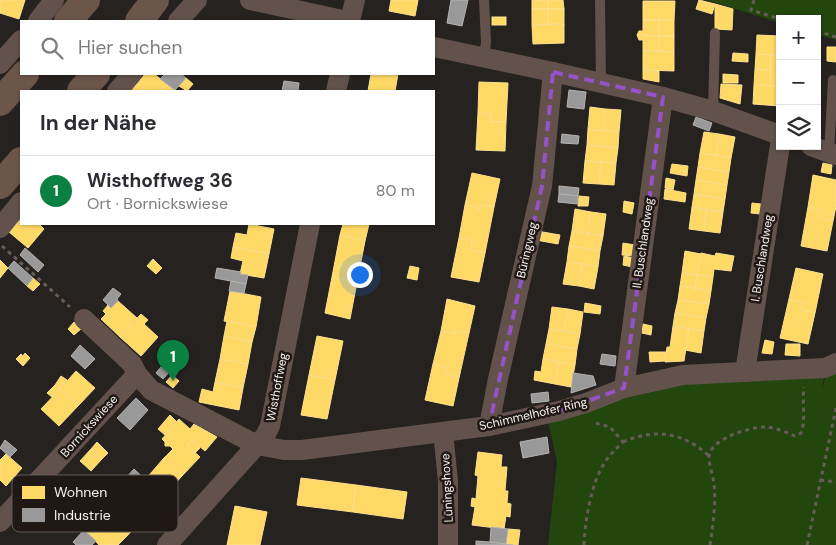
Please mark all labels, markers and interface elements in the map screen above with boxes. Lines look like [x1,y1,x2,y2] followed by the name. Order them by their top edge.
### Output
[776,15,821,150] map controls
[776,15,821,60] button: +
[20,20,435,75] search box
[38,34,66,62] icon: search
[78,35,182,60] text: Hier suchen
[776,60,821,105] button: −
[776,105,821,150] button: layers
[40,109,157,137] text: In der Nähe
[87,168,233,193] text: Wisthoffweg 36
[53,180,59,201] text: 1
[376,180,415,201] text: 80 m
[87,193,228,214] text: Ort · Bornickswiese
[629,196,657,289] street label: II. Buschlandweg
[747,213,777,303] street label: I. Buschlandweg
[513,220,541,280] street label: Büringweg
[347,262,373,288] your location
[157,340,189,381] pin: 1
[263,351,292,423] street label: Wisthoffweg
[57,391,121,461] street label: Bornickswiese
[477,394,589,434] street label: Schimmelhofer Ring
[437,453,457,523] street label: Lüningshove
[12,475,178,532] legend
[54,483,107,501] text: Wohnen
[54,506,111,524] text: Industrie

